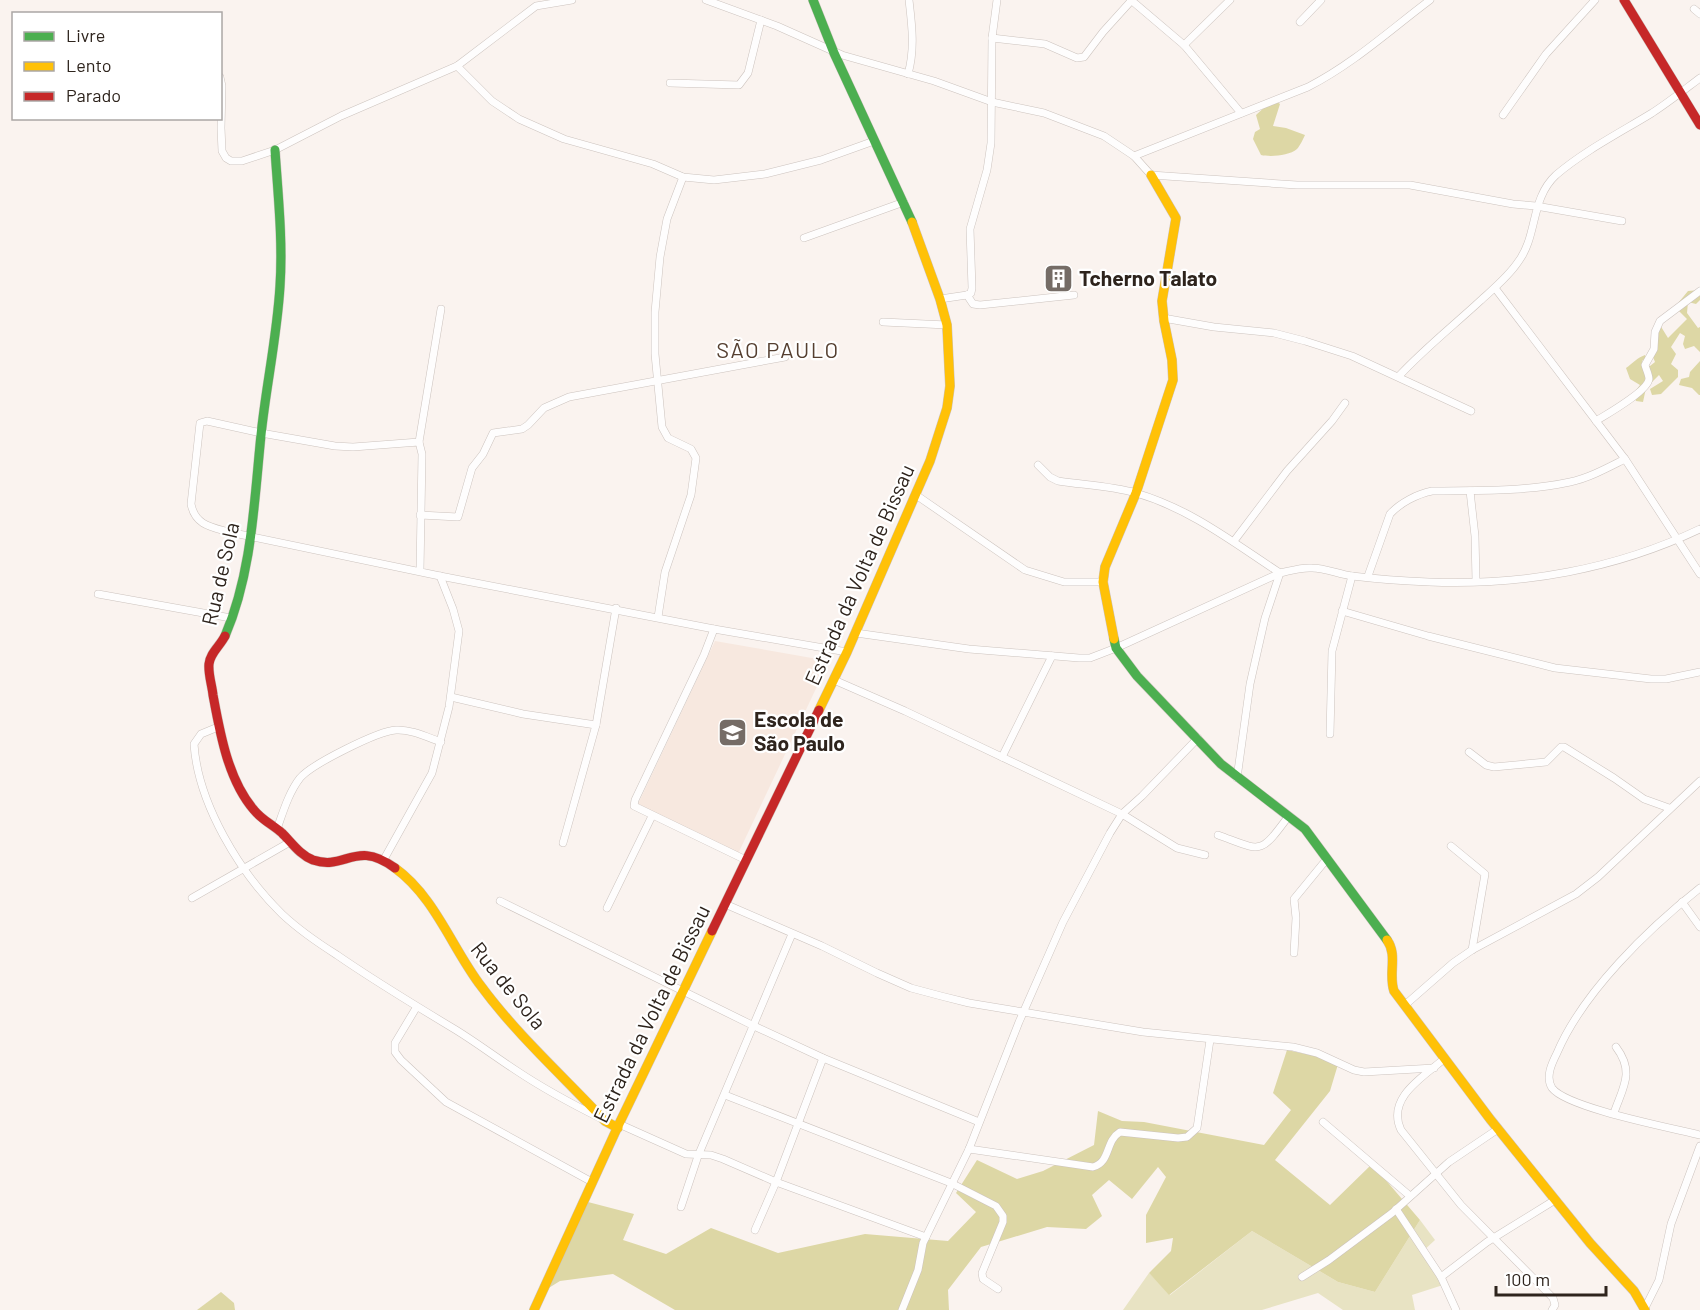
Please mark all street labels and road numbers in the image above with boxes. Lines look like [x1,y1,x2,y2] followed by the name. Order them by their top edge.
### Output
[799,460,919,689] street label: Estrada da Volta de Bissau
[196,520,244,628] street label: Rua de Sola
[587,900,714,1126] street label: Estrada da Volta de Bissau
[466,936,552,1034] street label: Rua de Sola

